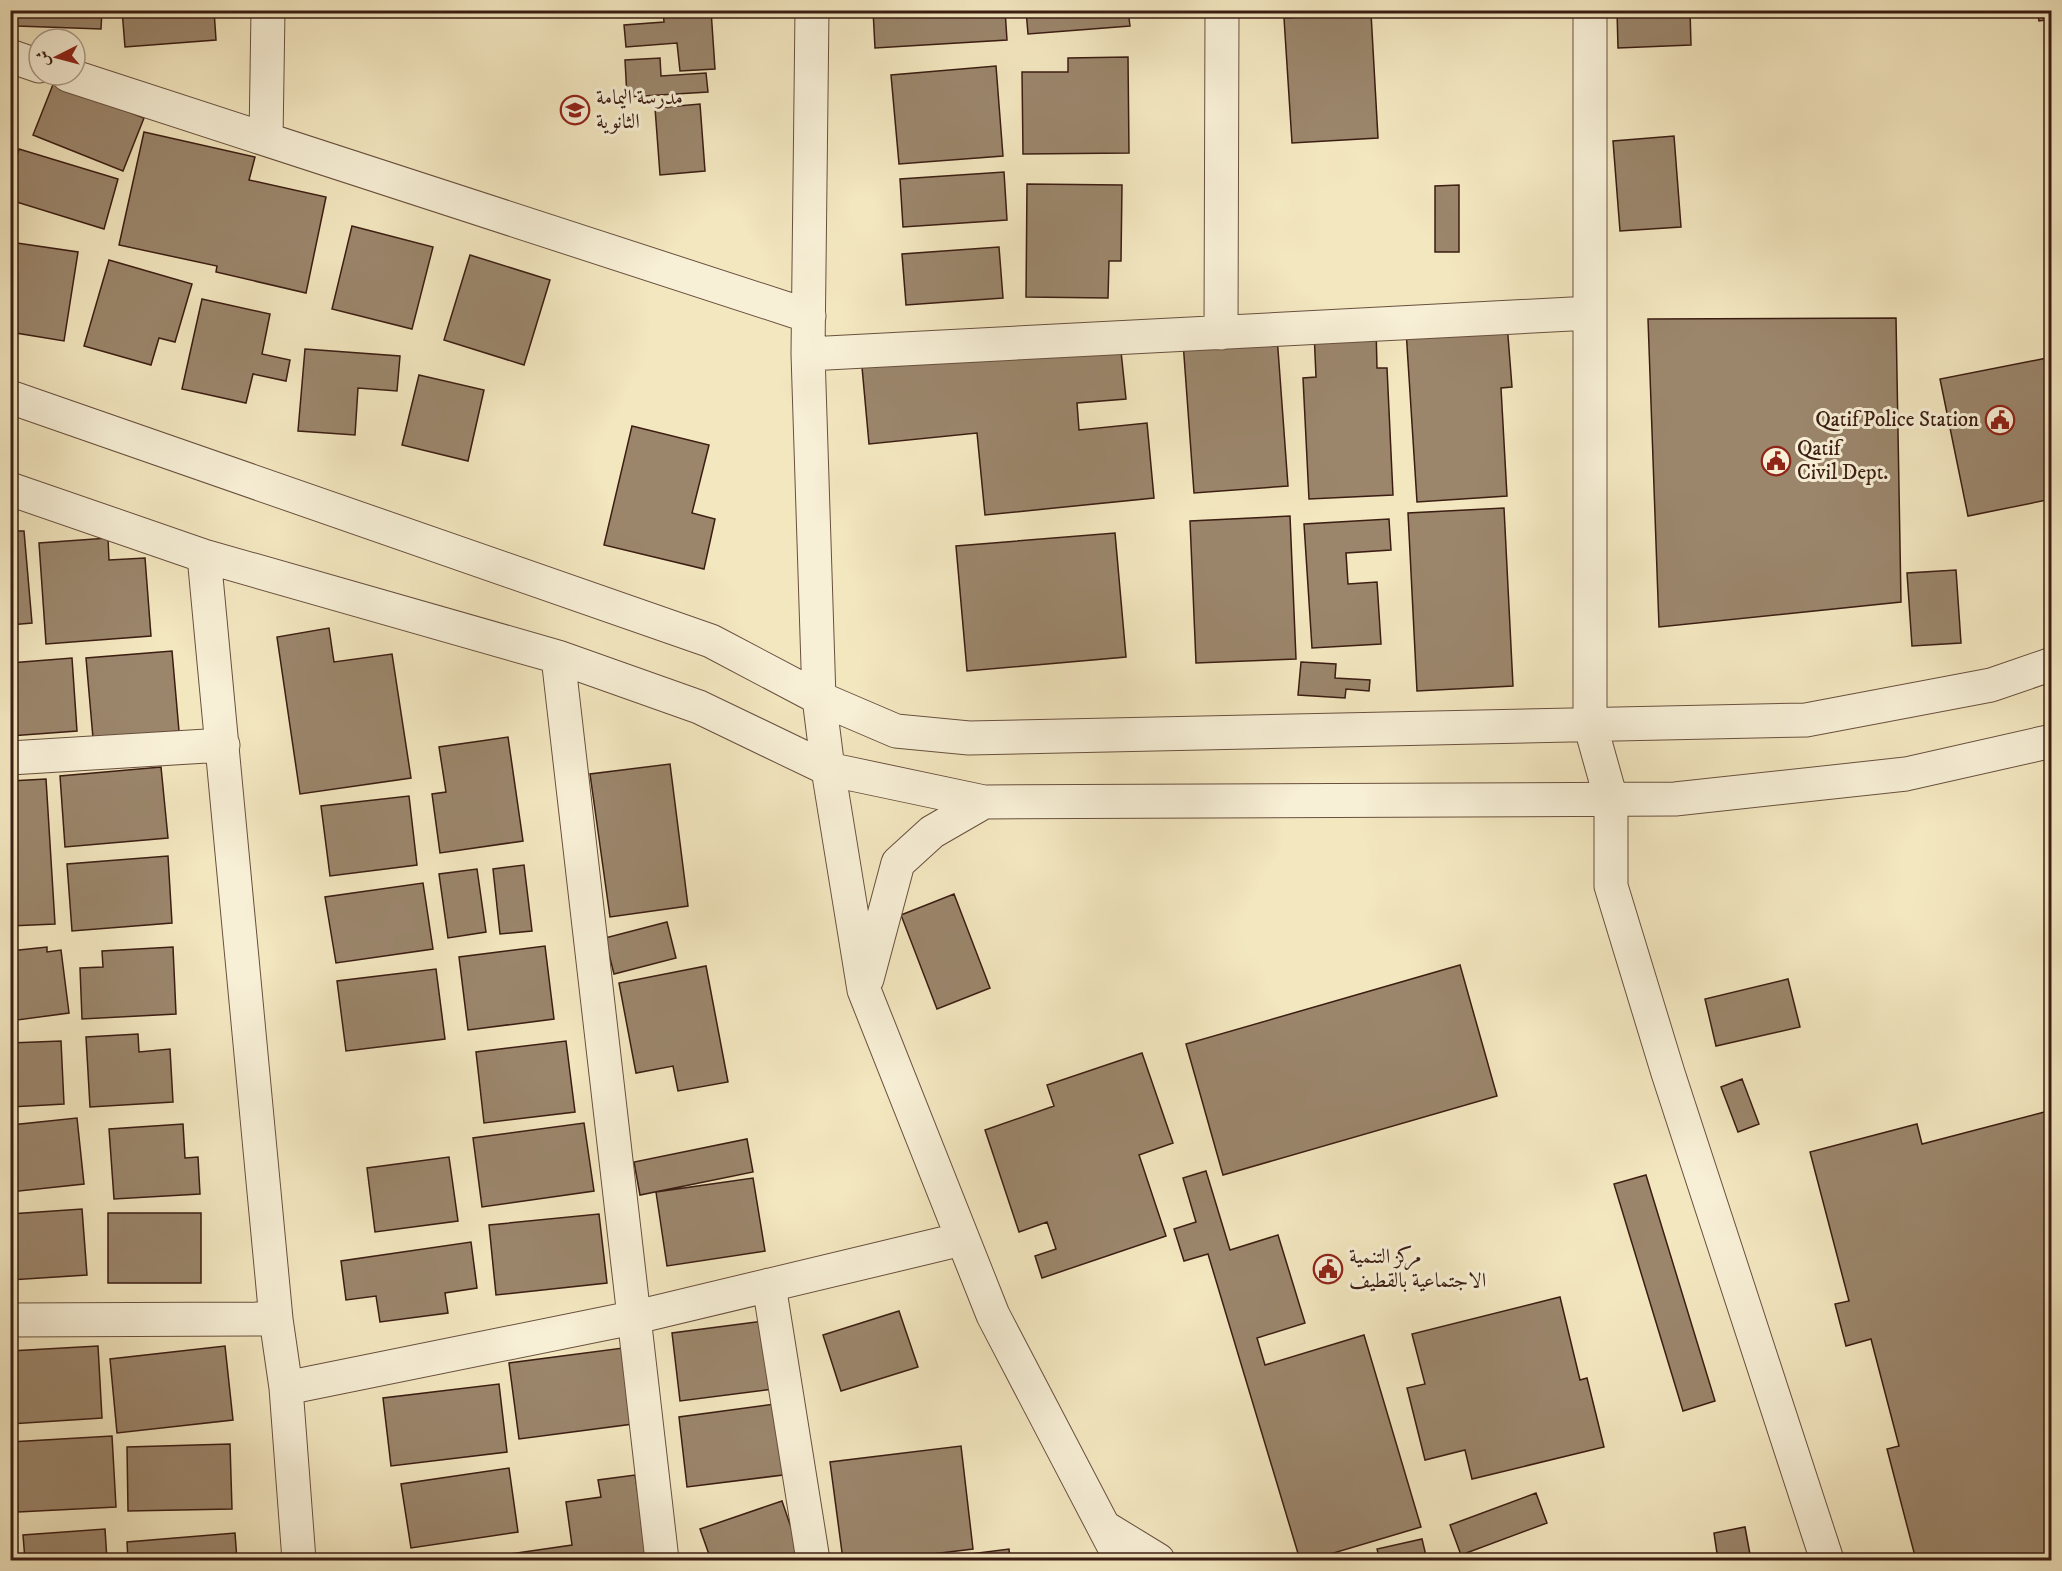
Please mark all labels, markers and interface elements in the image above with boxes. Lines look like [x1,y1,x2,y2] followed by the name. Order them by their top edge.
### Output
[27,27,87,87] north arrow
[32,50,54,67] text: ش
[596,85,683,135] place label: مدرسة اليمامة الثانوية
[559,94,591,126] school or university icon: مدرسة اليمامة الثانوية
[1984,404,2016,436] public building icon: Qatif Police Station
[1815,407,1979,433] place label: Qatif Police Station
[1797,436,1888,486] place label: Qatif Civil Dept.
[1760,445,1792,477] public building icon: Qatif Civil Dept.
[1349,1244,1486,1294] place label: مركز التنمية الاجتماعية بالقطيف
[1312,1253,1344,1285] public building icon: مركز التنمية الاجتماعية بالقطيف

